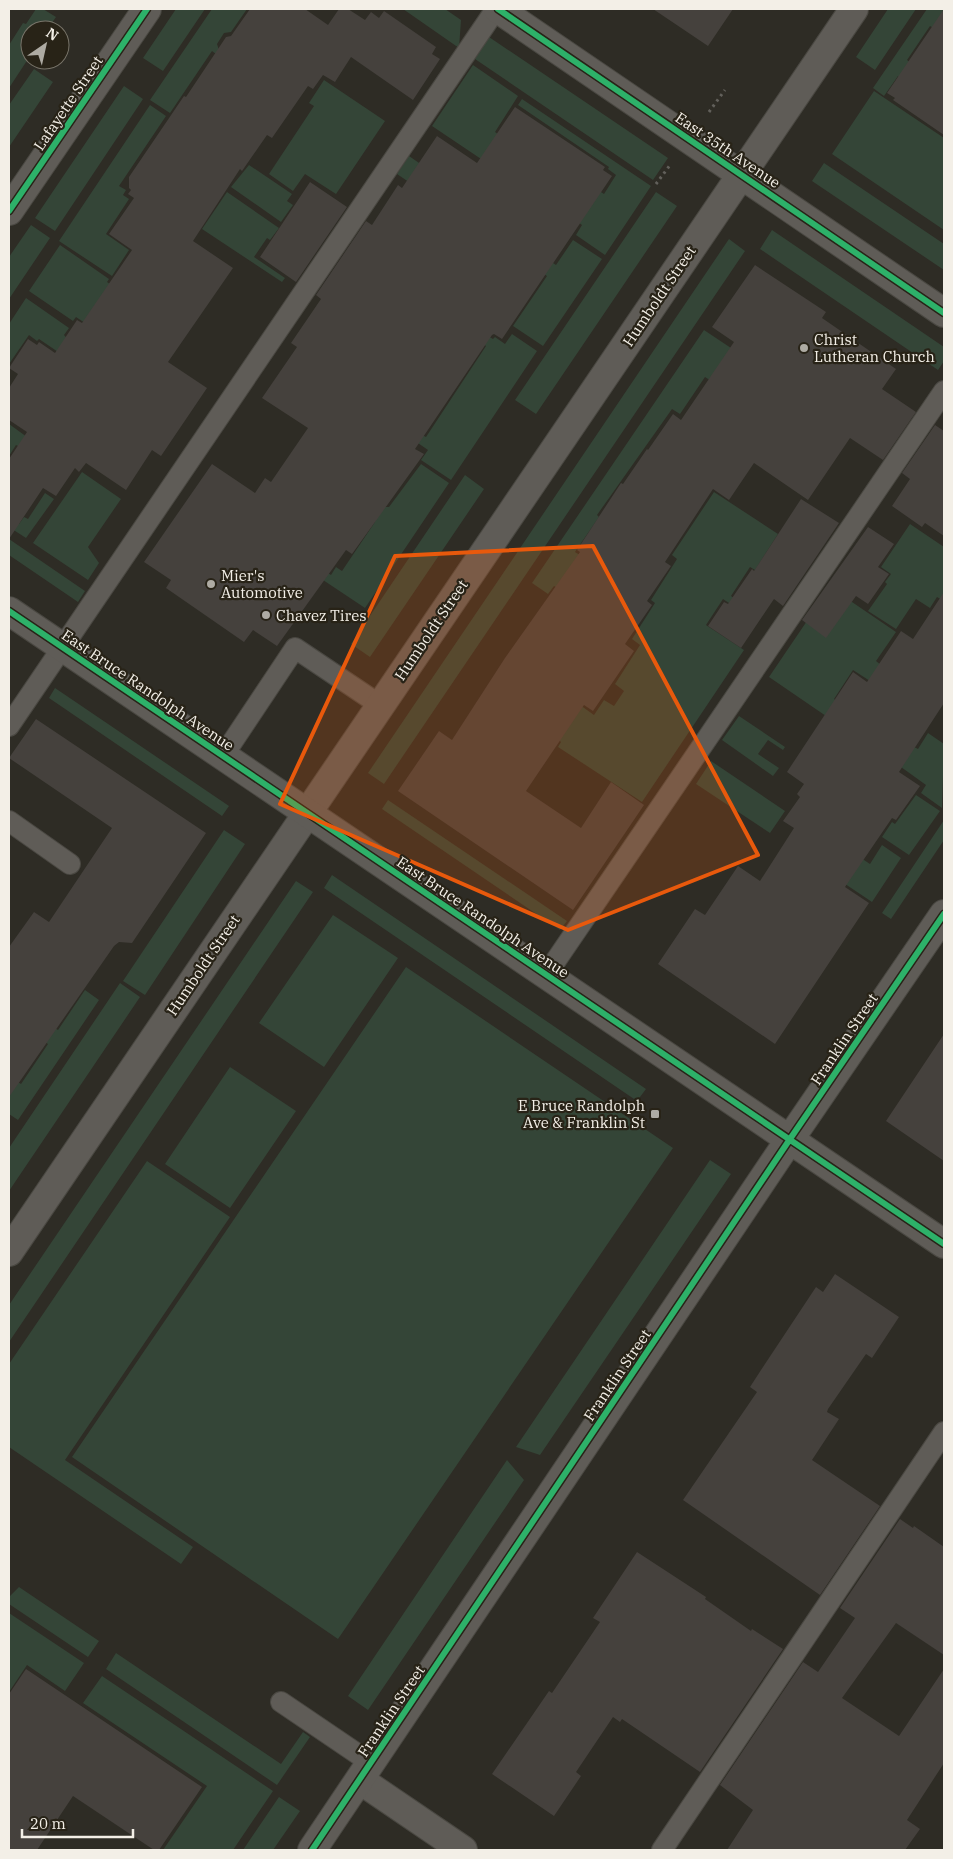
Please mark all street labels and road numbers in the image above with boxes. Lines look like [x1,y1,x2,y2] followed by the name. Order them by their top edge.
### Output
[29,52,107,154] street label: Lafayette Street
[672,108,784,192] street label: East 35th Avenue
[618,242,700,350] street label: Humboldt Street
[390,576,472,684] street label: Humboldt Street
[58,625,238,755] street label: East Bruce Randolph Avenue
[393,852,573,982] street label: East Bruce Randolph Avenue
[162,911,244,1019] street label: Humboldt Street
[806,989,882,1089] street label: Franklin Street
[579,1325,655,1425] street label: Franklin Street
[353,1661,429,1761] street label: Franklin Street

